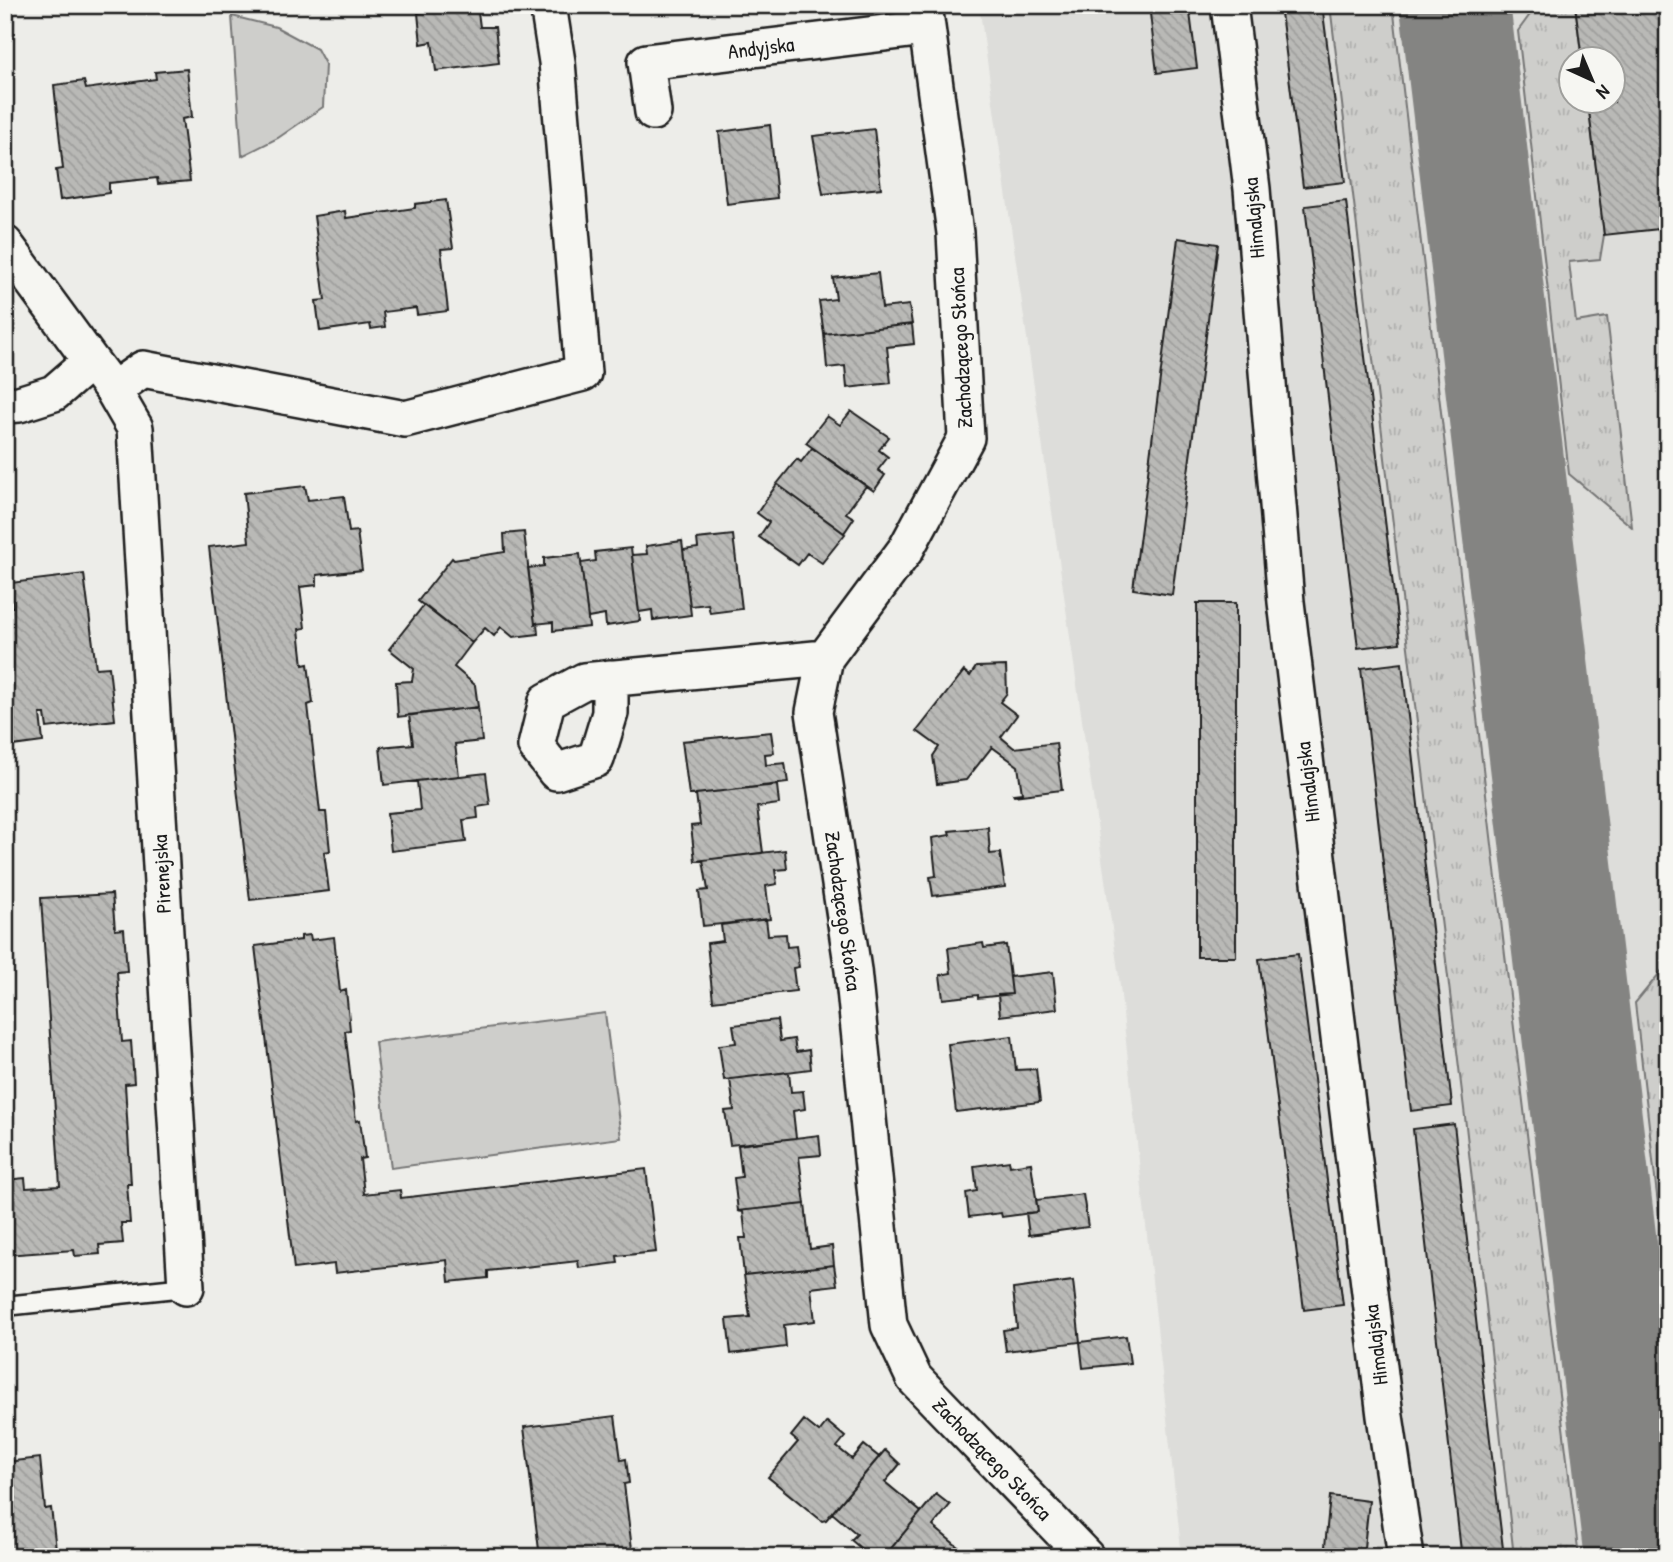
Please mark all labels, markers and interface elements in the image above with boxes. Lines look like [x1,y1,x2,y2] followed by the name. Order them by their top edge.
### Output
[726,29,796,66] street label: Andyjska
[1558,46,1628,116] north arrow
[1591,79,1616,105] text: N
[1236,177,1271,260] street label: Himalajska
[942,267,979,429] street label: Zachodzącego Słońca
[1288,740,1327,824] street label: Himalajska
[818,829,869,993] street label: Zachodzącego Słońca
[145,834,178,914] street label: Pirenejska
[1356,1303,1395,1387] street label: Himalajska
[926,1391,1059,1527] street label: Zachodzącego Słońca

